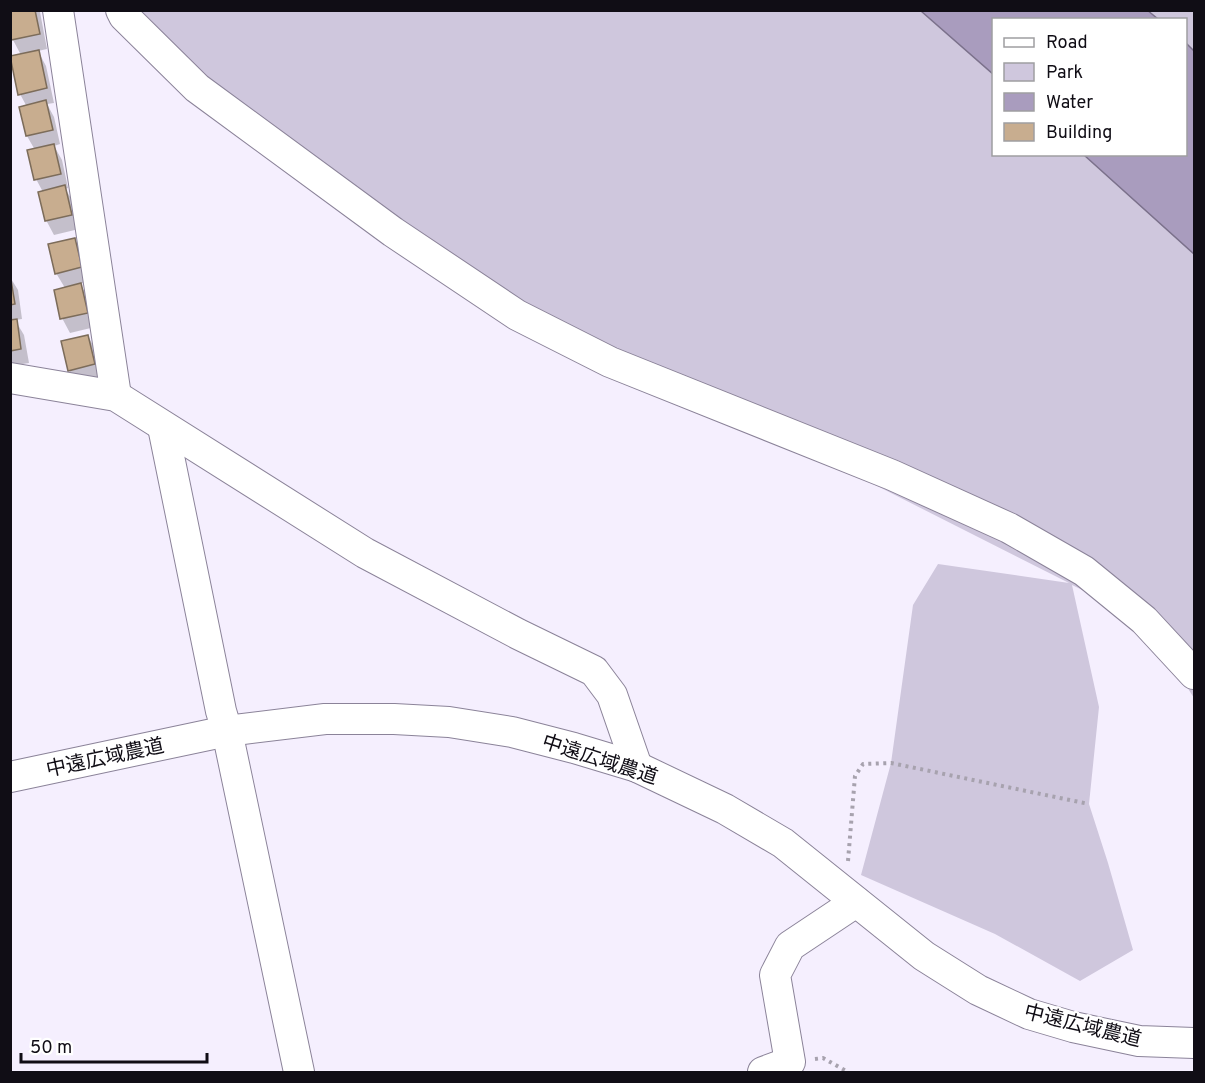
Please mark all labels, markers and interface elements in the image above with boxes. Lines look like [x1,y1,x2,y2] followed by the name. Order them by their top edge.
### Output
[992,18,1187,156] legend
[1046,32,1088,55] text: Road
[1046,62,1083,85] text: Park
[1046,92,1093,115] text: Water
[1046,122,1112,145] text: Building
[538,730,660,792] street label: 中遠広域農道
[44,734,167,784] street label: 中遠広域農道
[1021,1000,1144,1054] street label: 中遠広域農道
[21,1026,207,1064] scale bar
[30,1037,72,1060] text: 50 m

